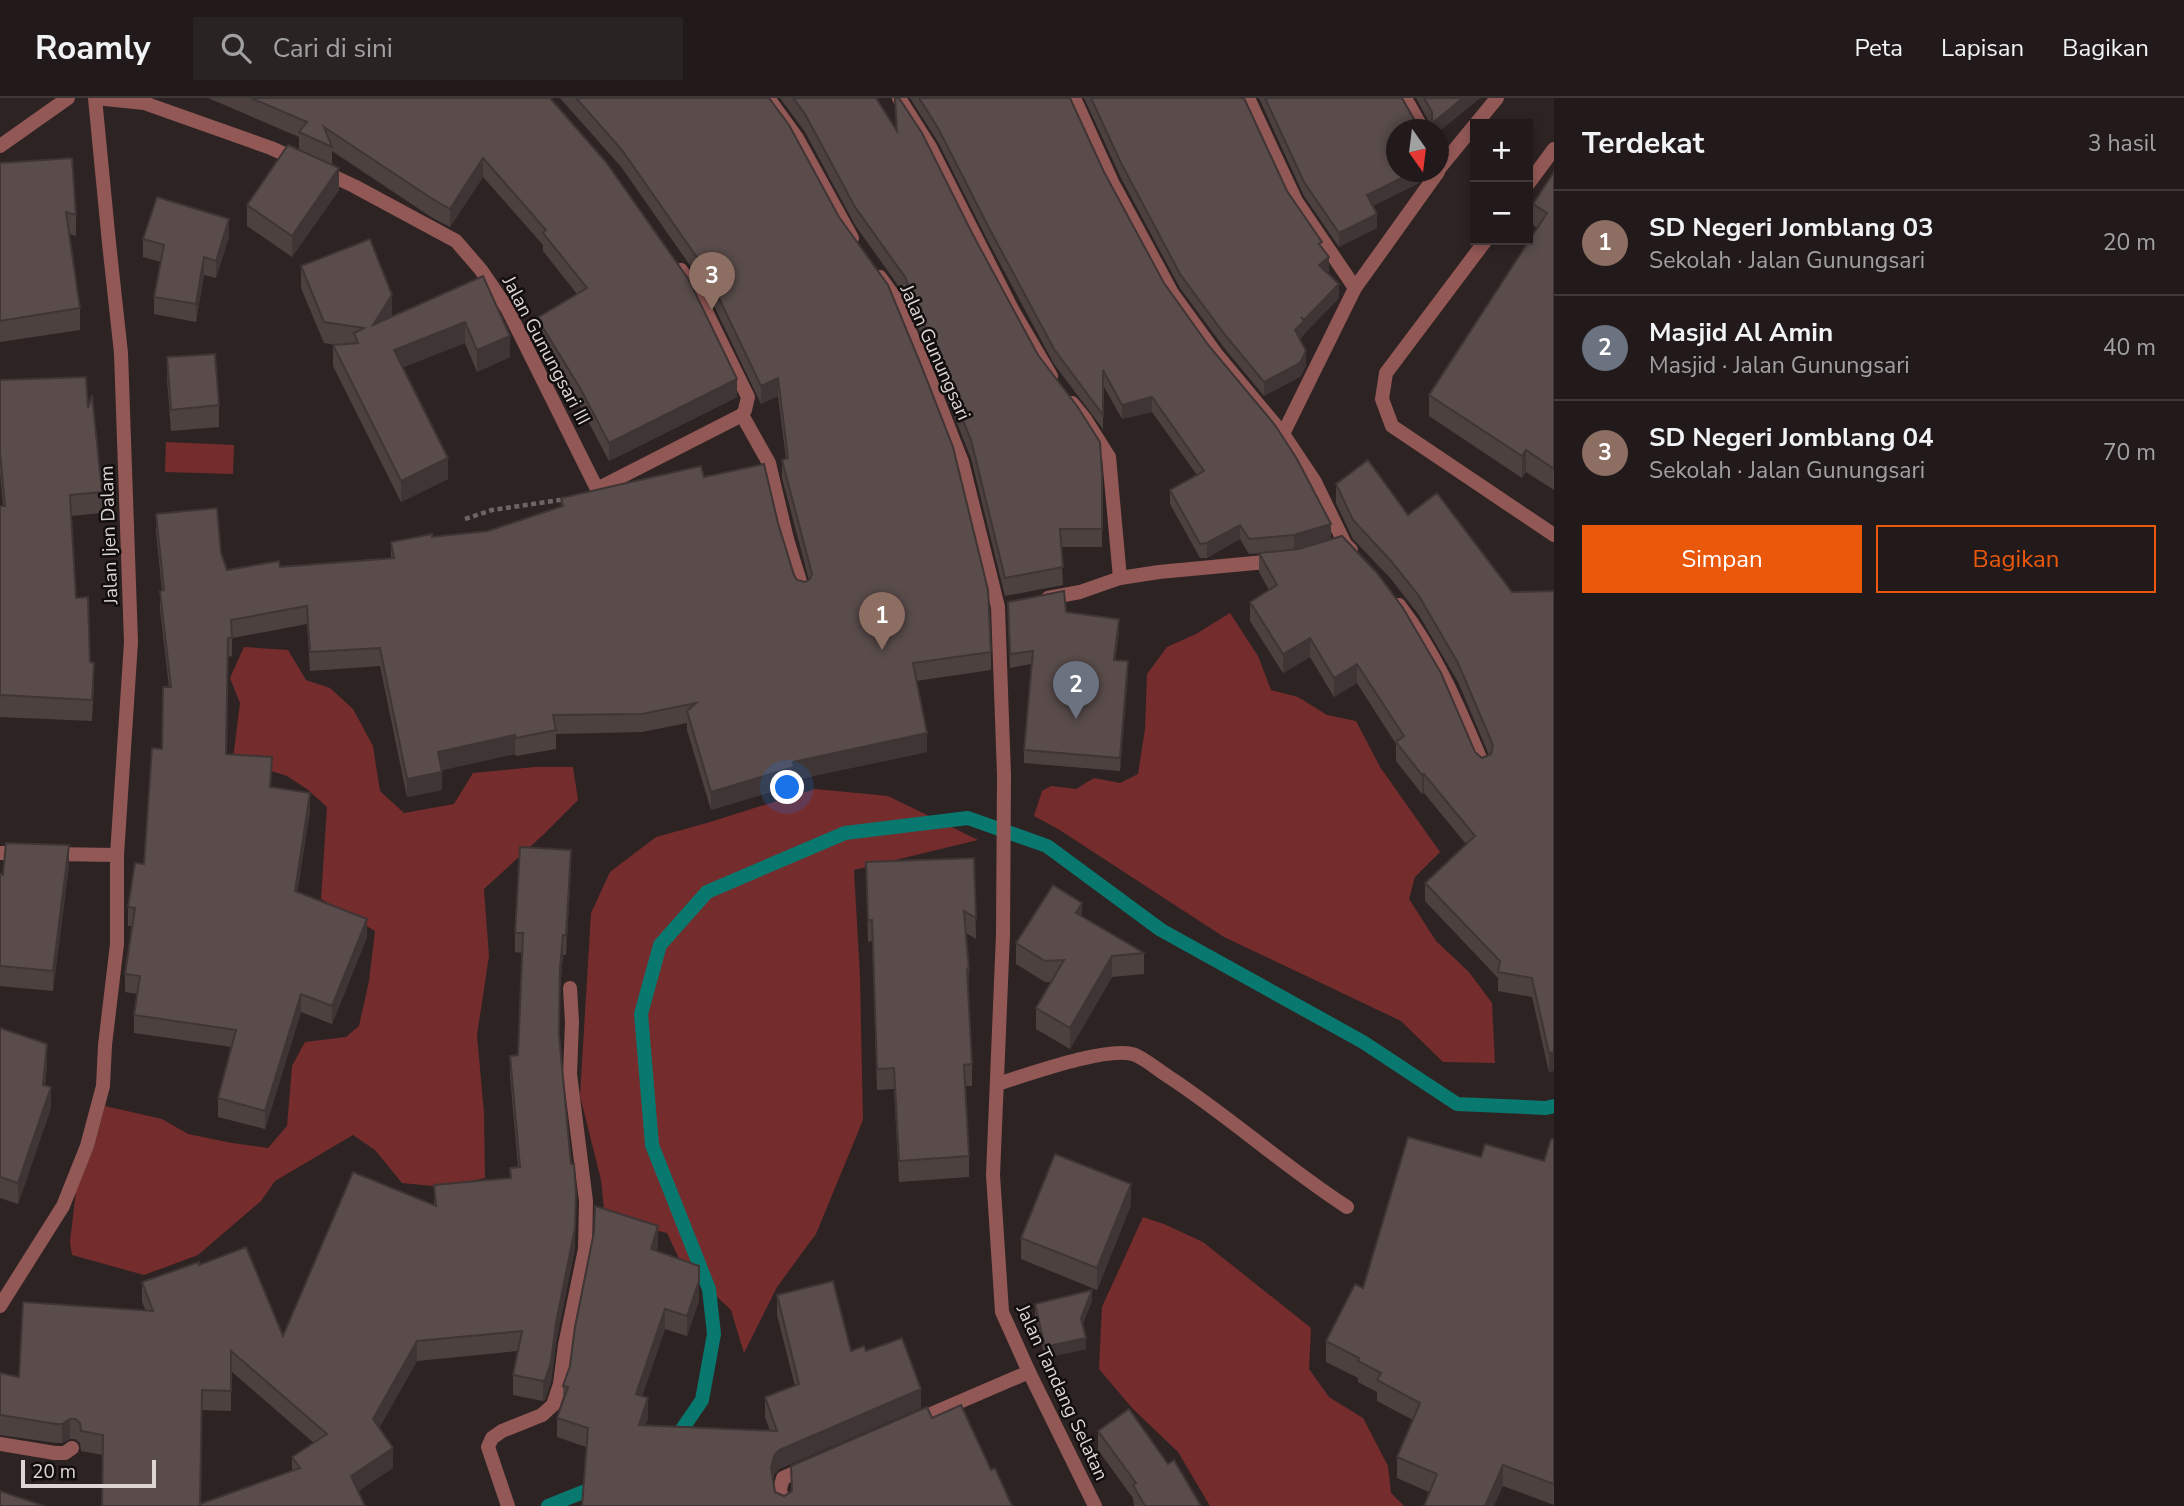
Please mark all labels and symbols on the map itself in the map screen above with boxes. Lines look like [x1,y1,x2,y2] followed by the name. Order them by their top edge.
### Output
[1386,119,1449,182] north arrow
[689,252,735,310] pin: 3
[495,270,596,430] street label: Jalan Gunungsari III
[893,280,977,424] street label: Jalan Gunungsari
[94,465,124,606] street label: Jalan Ijen Dalam
[859,592,905,650] pin: 1
[1053,661,1099,719] pin: 2
[770,770,804,804] your location
[1009,1299,1114,1485] street label: Jalan Tandang Selatan
[21,1457,156,1489] scale bar

